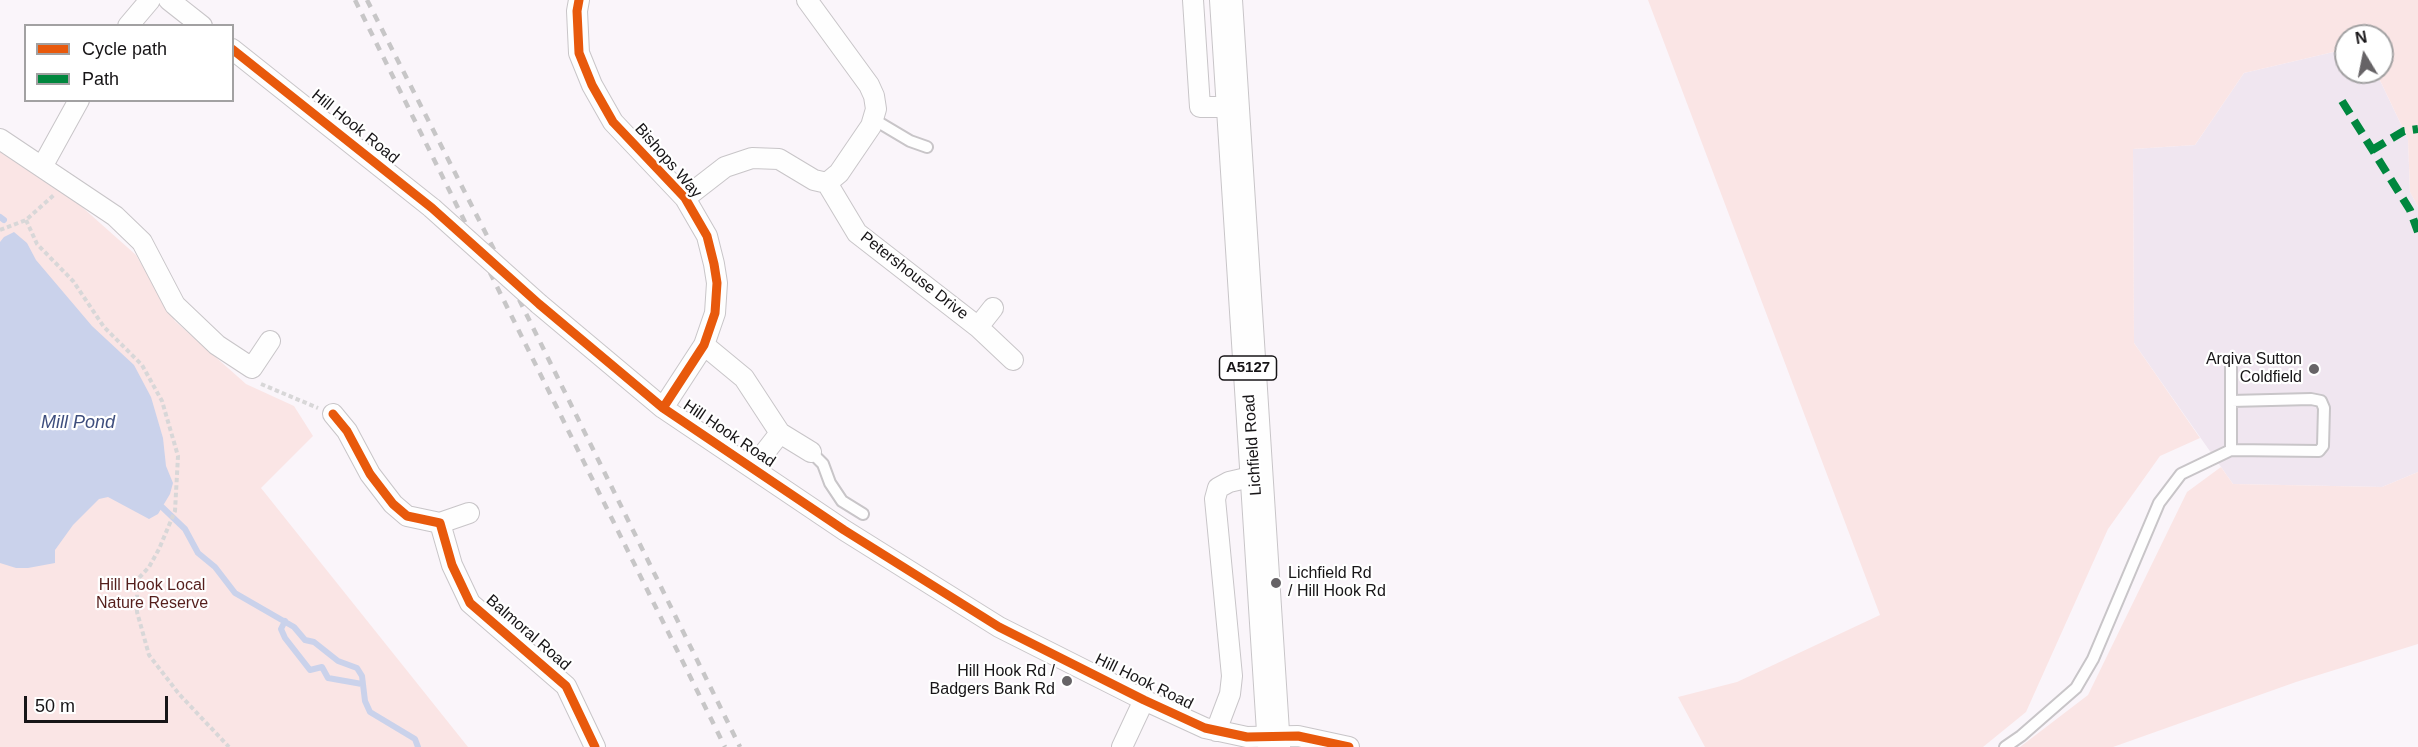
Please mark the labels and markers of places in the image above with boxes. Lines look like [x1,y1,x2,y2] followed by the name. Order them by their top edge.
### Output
[2206,350,2302,388] place label: Arqiva Sutton Coldfield
[2307,362,2321,376] marker: Arqiva Sutton Coldfield
[1288,564,1386,602] place label: Lichfield Rd / Hill Hook Rd
[1269,576,1283,590] marker: Lichfield Rd / Hill Hook Rd
[930,662,1055,700] place label: Hill Hook Rd / Badgers Bank Rd
[1060,674,1074,688] marker: Hill Hook Rd / Badgers Bank Rd

